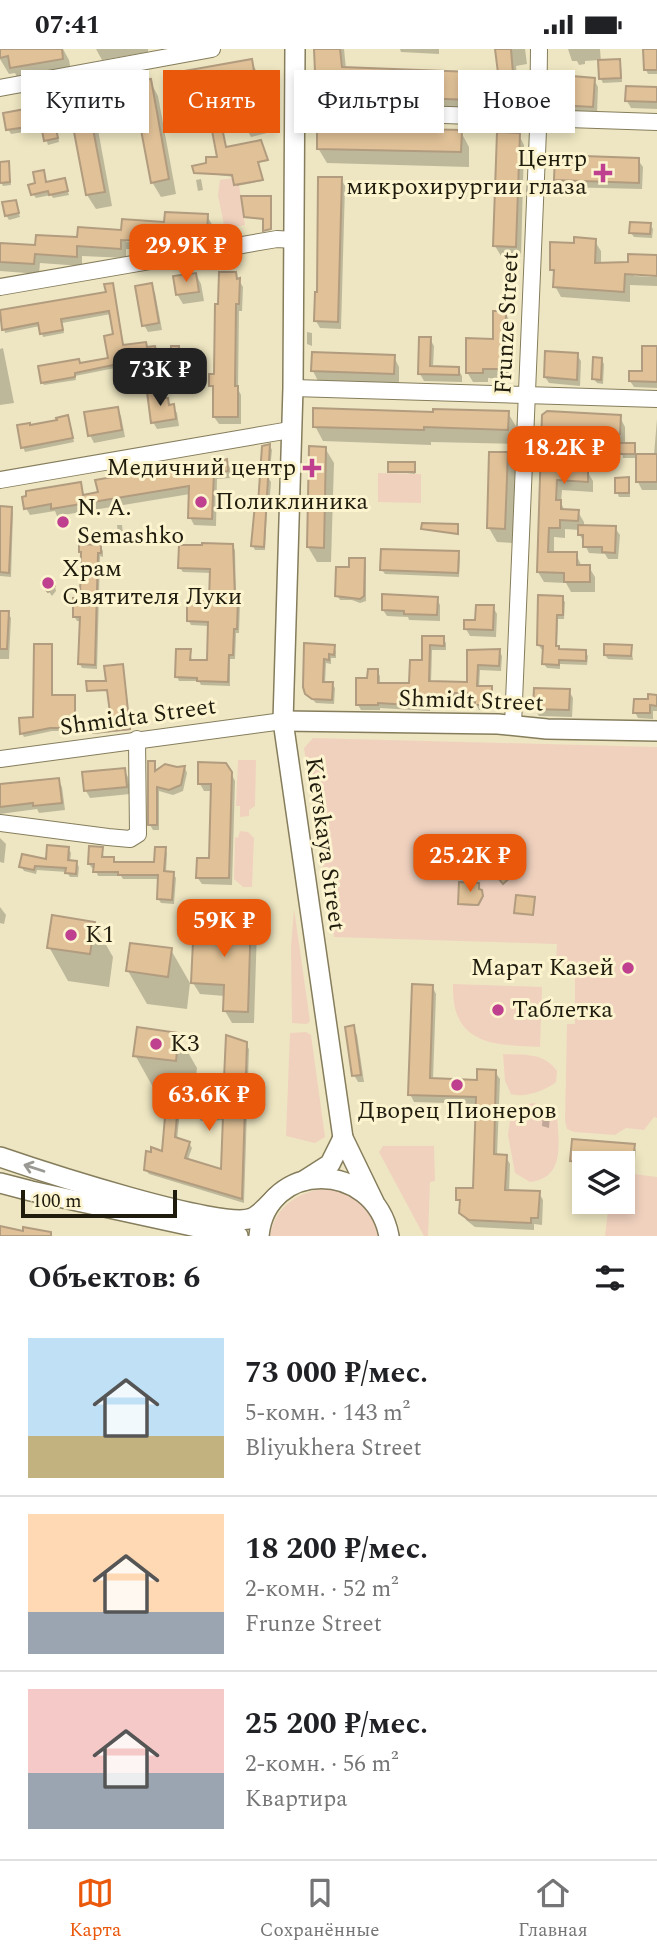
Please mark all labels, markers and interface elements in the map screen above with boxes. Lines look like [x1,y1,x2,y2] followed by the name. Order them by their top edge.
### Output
[35,5,100,45] text: 07:41
[21,70,149,133] chip: Купить
[163,70,280,133] chip: Снять
[294,70,444,133] chip: Фильтры
[458,70,575,133] chip: Новое
[346,141,587,205] place label: Центр микрохирургии глаза
[593,163,613,183] marker: Центр микрохирургии глаза
[121,225,251,284] pin: 29.9K ₽
[145,229,227,264] text: 29.9K ₽
[485,251,529,395] street label: Frunze Street
[111,349,209,408] pin: 73K ₽
[129,353,191,388] text: 73K ₽
[499,427,629,486] pin: 18.2K ₽
[523,431,605,466] text: 18.2K ₽
[107,450,296,486] place label: Медичний центр
[302,458,322,478] marker: Медичний центр
[215,484,368,520] place label: Поликлиника
[77,490,184,554] place label: N. A. Semashko
[193,494,209,510] marker: Поликлиника
[55,514,71,530] marker: N. A. Semashko
[62,551,242,615] place label: Храм Святителя Луки
[40,575,56,591] marker: Храм Святителя Луки
[398,680,544,722] street label: Shmidt Street
[58,688,218,746] street label: Shmidta Street
[295,755,355,933] street label: Kievskaya Street
[405,835,535,894] pin: 25.2K ₽
[429,839,511,874] text: 25.2K ₽
[175,899,273,959] pin: 59K ₽
[193,904,255,939] text: 59K ₽
[85,917,114,953] place label: К1
[63,927,79,943] marker: К1
[471,950,614,986] place label: Марат Казей
[620,960,636,976] marker: Марат Казей
[512,992,613,1028] place label: Таблетка
[490,1002,506,1018] marker: Таблетка
[170,1026,199,1062] place label: К3
[148,1036,164,1052] marker: К3
[144,1073,274,1133] pin: 63.6K ₽
[449,1077,465,1093] marker: Дворец Пионеров
[168,1078,250,1113] text: 63.6K ₽
[358,1093,556,1129] place label: Дворец Пионеров
[572,1151,635,1214] map controls
[572,1151,635,1214] button: layers
[24,1161,46,1173] one-way arrow
[21,1187,177,1219] scale bar
[32,1187,82,1216] text: 100 m
[28,1255,200,1301] text: Объектов: 6
[591,1259,629,1297] icon: filters
[245,1350,428,1396] text: 73 000 ₽/мес.
[84,1366,168,1450] icon: home
[245,1396,410,1431] text: 5-комн. · 143 m²
[245,1431,422,1466] text: Bliyukhera Street
[245,1526,428,1572] text: 18 200 ₽/мес.
[84,1542,168,1626] icon: home
[245,1572,399,1607] text: 2-комн. · 52 m²
[245,1607,382,1642] text: Frunze Street
[245,1701,428,1747] text: 25 200 ₽/мес.
[84,1717,168,1801] icon: home
[245,1747,399,1782] text: 2-комн. · 56 m²
[245,1782,348,1817] text: Квартира
[69,1874,121,1945] tab: Карта
[260,1874,379,1945] tab: Сохранённые
[518,1874,588,1945] tab: Главная

